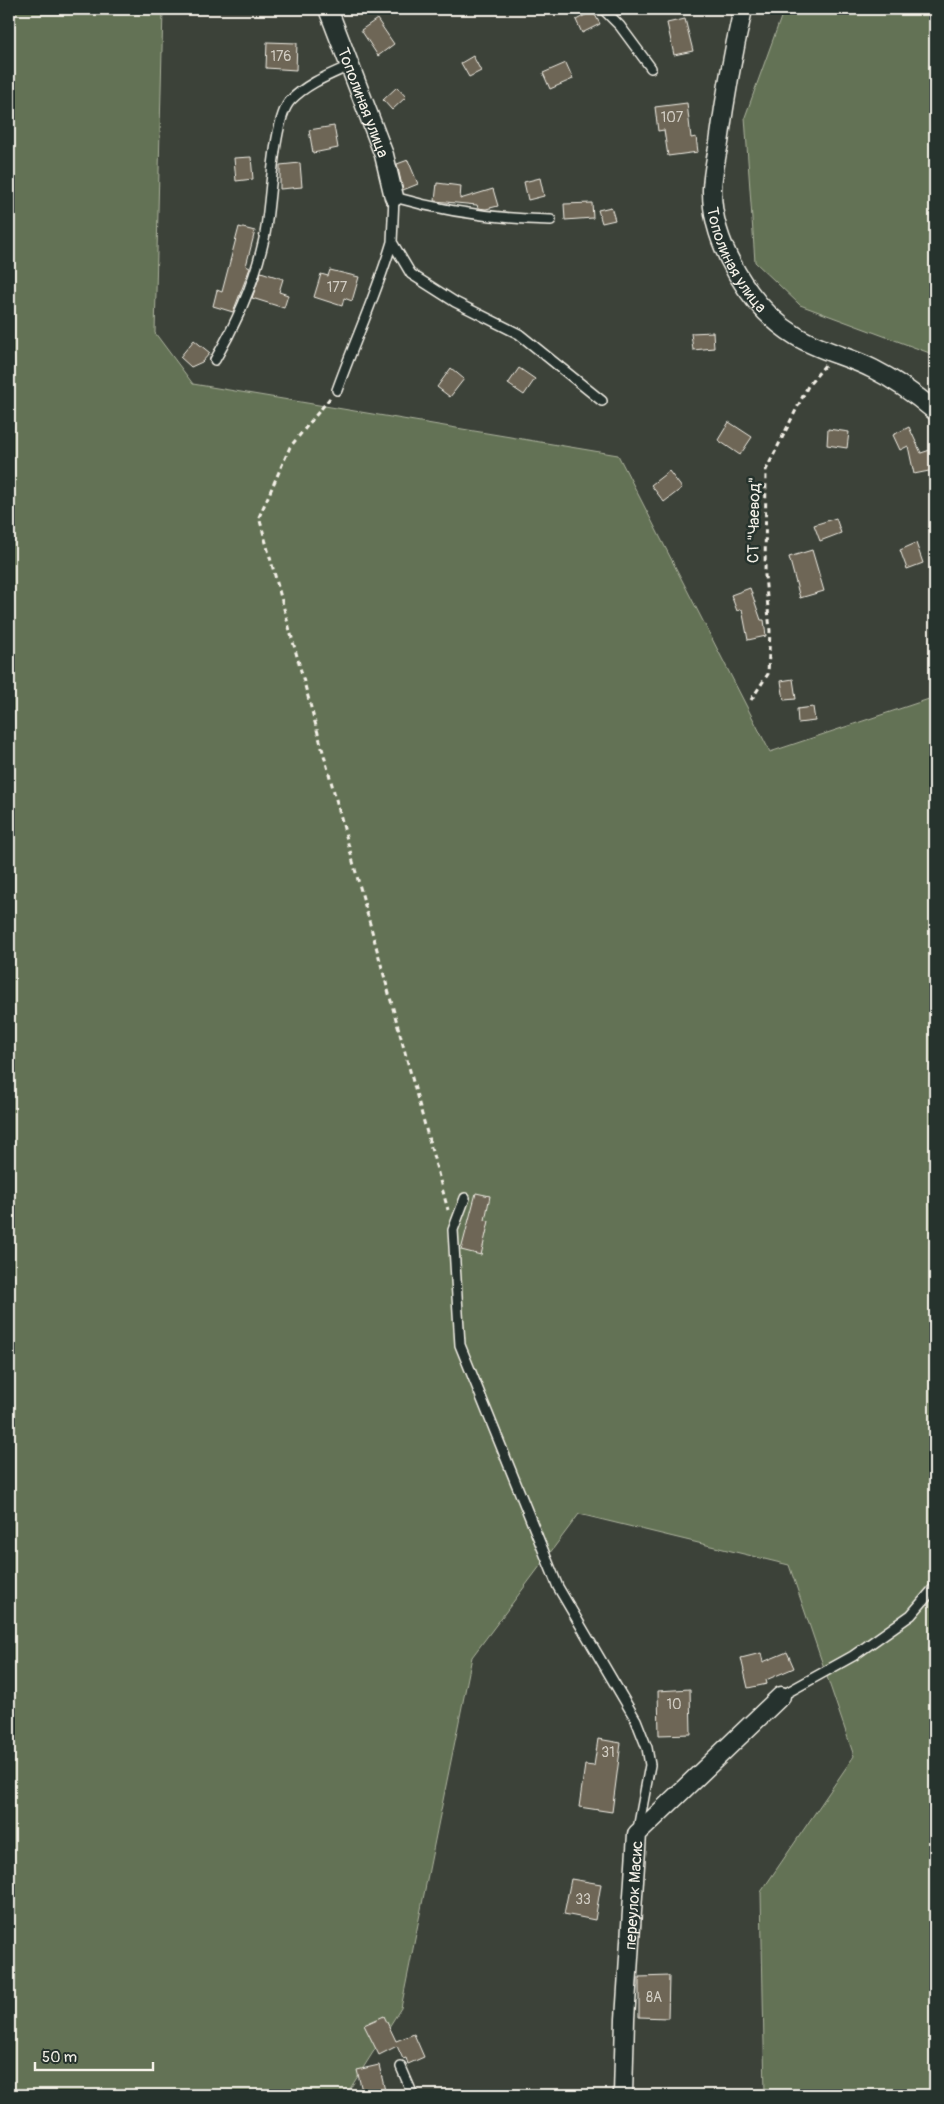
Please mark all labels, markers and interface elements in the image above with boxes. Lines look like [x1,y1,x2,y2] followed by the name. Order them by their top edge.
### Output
[333,45,393,161] street label: Тополиная улица
[270,48,292,65] house number: 176
[661,109,684,126] house number: 107
[702,206,771,317] street label: Тополиная улица
[327,279,348,296] house number: 177
[743,477,765,563] street label: СТ "Чаевод"
[666,1696,682,1713] house number: 10
[601,1744,615,1761] house number: 31
[620,1840,648,1951] street label: переулок Масис
[575,1891,591,1908] house number: 33
[646,1989,662,2006] house number: 8А
[35,2039,152,2071] scale bar
[42,2048,77,2067] text: 50 m

